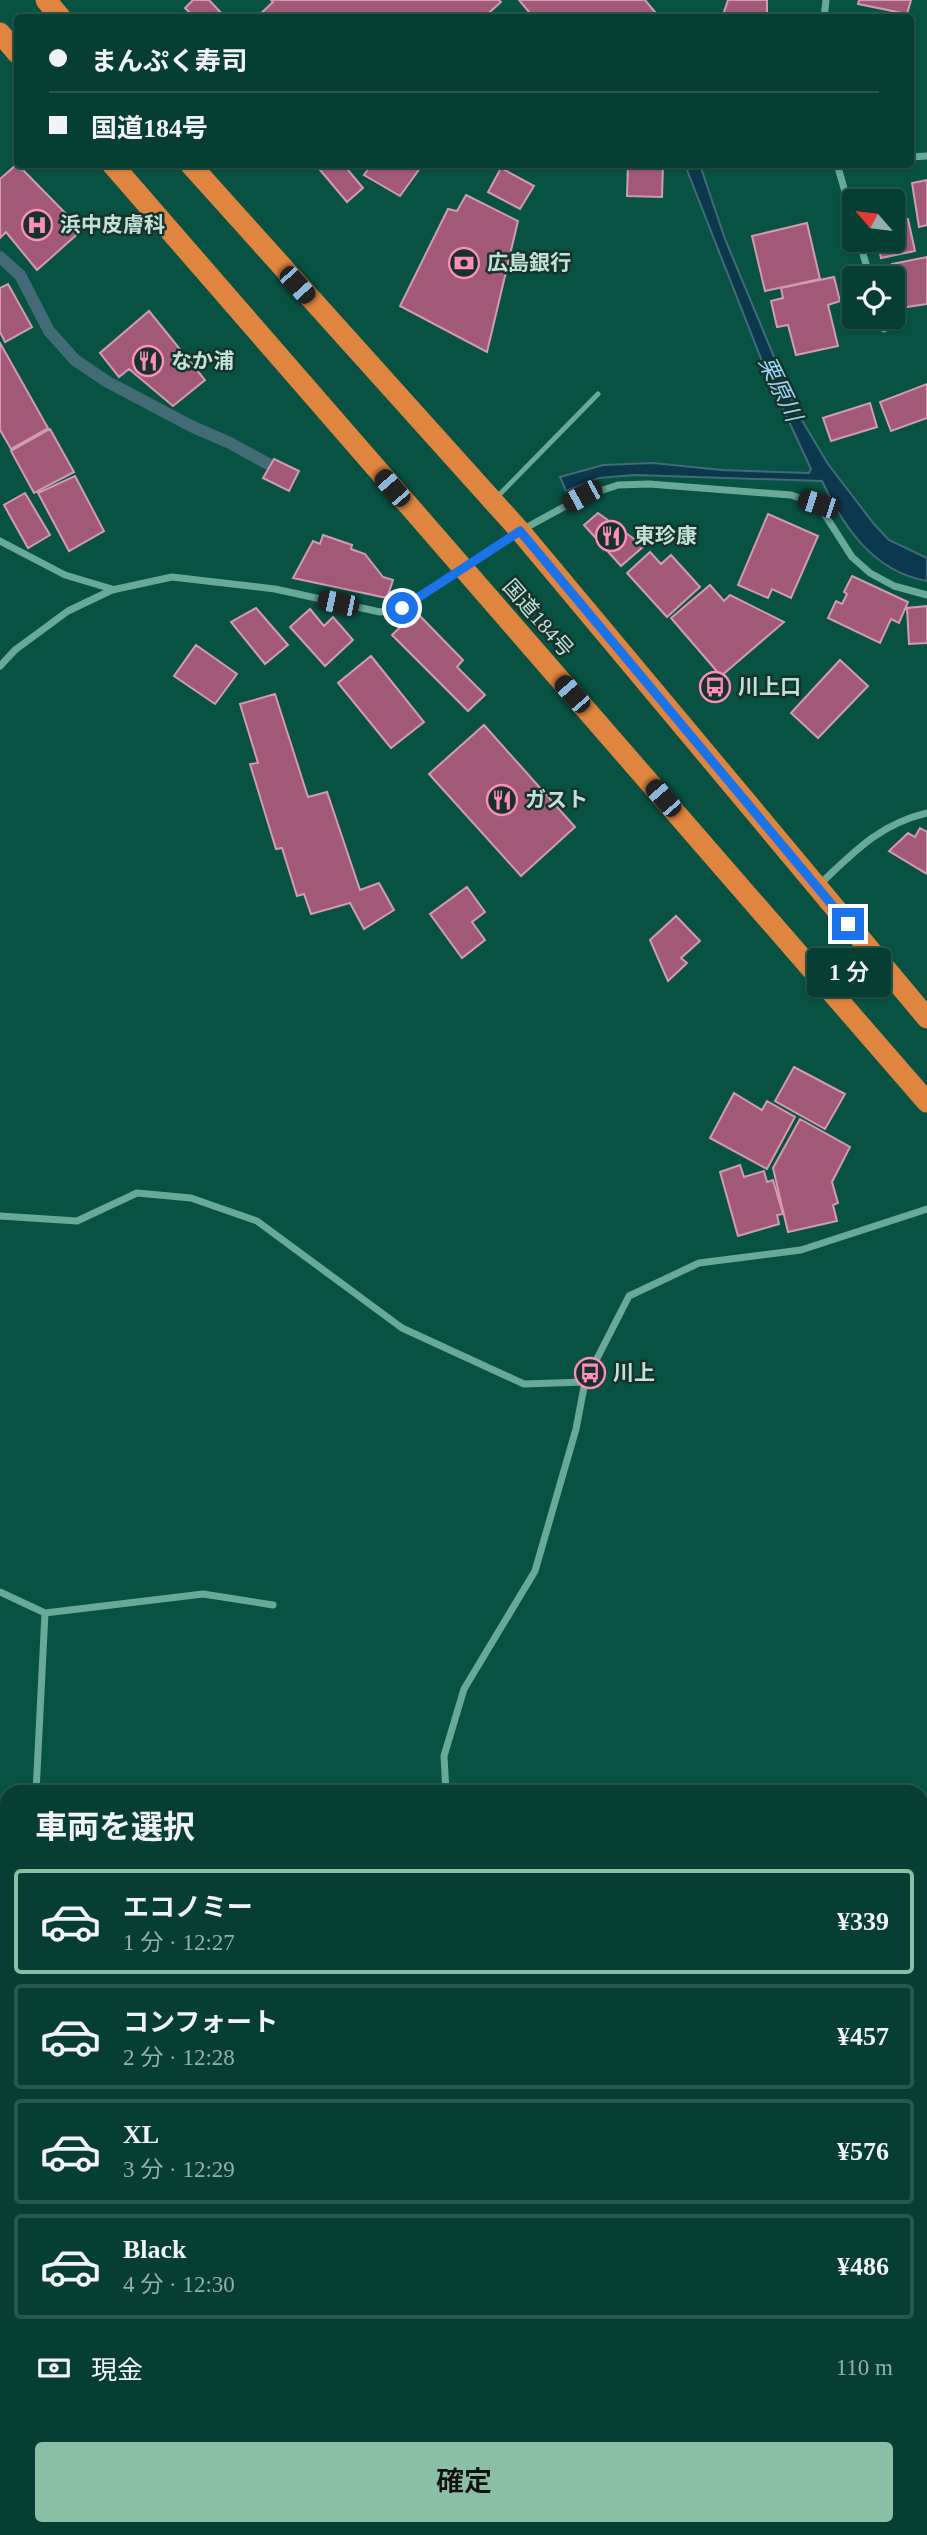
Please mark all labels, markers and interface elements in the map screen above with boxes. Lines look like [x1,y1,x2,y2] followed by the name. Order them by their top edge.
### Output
[91,47,247,76] text: まんぷく寿司
[91,114,208,143] text: 国道184号
[842,189,905,252] north arrow
[842,189,905,329] map controls
[20,208,54,242] hospital icon: 浜中皮膚科
[60,213,165,237] place label: 浜中皮膚科
[447,246,481,280] bank icon: 広島銀行
[487,251,571,275] place label: 広島銀行
[276,262,319,308] car
[842,266,905,329] button: locate
[131,344,165,378] restaurant icon: なか浦
[171,349,234,373] place label: なか浦
[754,353,808,428] water label: 栗原川
[371,465,414,511] car
[559,477,606,515] car
[795,488,842,520] car
[594,519,628,553] restaurant icon: 東珍康
[634,524,697,548] place label: 東珍康
[498,574,578,662] street label: 国道184号
[316,588,361,618] car
[386,592,418,624] route start
[698,670,732,704] bus stop icon: 川上口
[551,671,594,717] car
[738,675,801,699] place label: 川上口
[642,775,685,821] car
[485,783,519,817] restaurant icon: ガスト
[525,788,588,812] place label: ガスト
[832,908,864,940] route end
[806,948,890,998] callout: 1 分
[829,960,869,985] text: 1 分
[573,1356,607,1390] bus stop icon: 川上
[613,1361,655,1385] place label: 川上
[35,1809,195,1845] text: 車両を選択
[39,1890,102,1953] icon: car
[123,1893,253,1922] text: エコノミー
[837,1907,889,1936] text: ¥339
[123,1930,235,1955] text: 1 分 · 12:27
[39,2005,102,2068] icon: car
[123,2008,278,2037] text: コンフォート
[837,2022,889,2051] text: ¥457
[123,2045,235,2070] text: 2 分 · 12:28
[39,2120,102,2183] icon: car
[123,2120,159,2149] text: XL
[837,2137,889,2166] text: ¥576
[123,2157,235,2182] text: 3 分 · 12:29
[39,2235,102,2298] icon: car
[123,2235,187,2264] text: Black
[837,2252,889,2281] text: ¥486
[123,2272,235,2297] text: 4 分 · 12:30
[35,2349,73,2387] icon: cash
[836,2355,893,2380] text: 110 m
[91,2356,143,2385] text: 現金
[35,2442,893,2522] button: 確定

